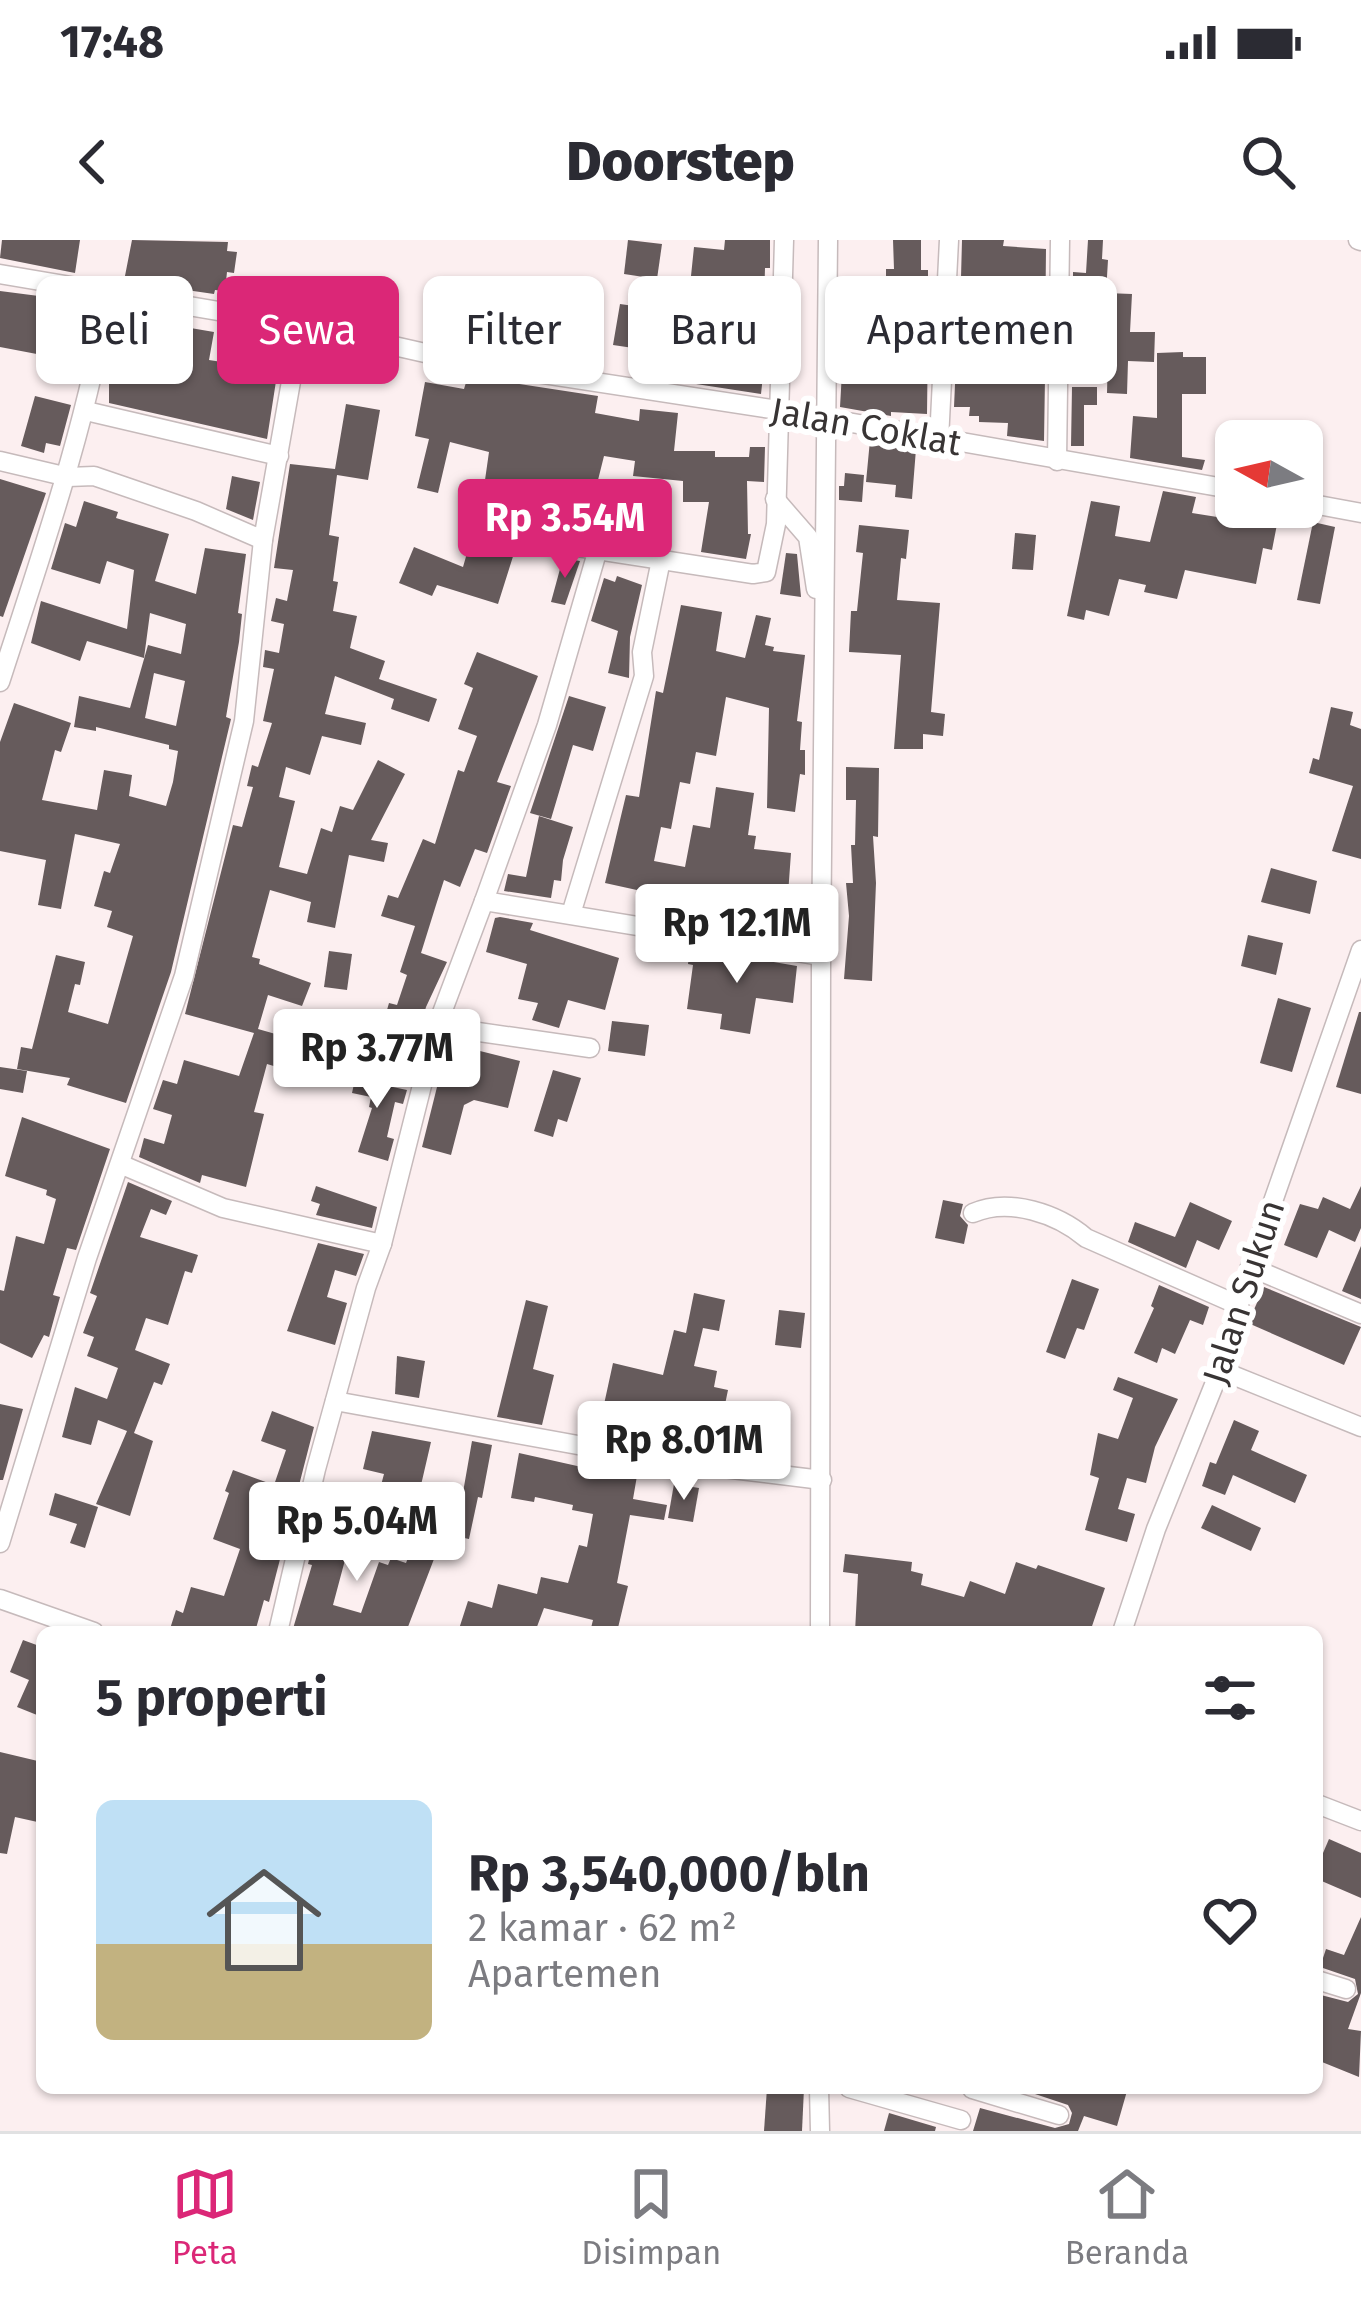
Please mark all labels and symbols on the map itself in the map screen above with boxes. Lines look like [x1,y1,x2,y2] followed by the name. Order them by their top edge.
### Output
[767,389,965,465] street label: Jalan Coklat
[1215,420,1323,528] north arrow
[441,479,689,581] pin: Rp 3.54M
[613,884,861,986] pin: Rp 12.1M
[253,1009,501,1111] pin: Rp 3.77M
[1193,1194,1295,1390] street label: Jalan Sukun
[560,1401,808,1503] pin: Rp 8.01M
[233,1482,481,1584] pin: Rp 5.04M

